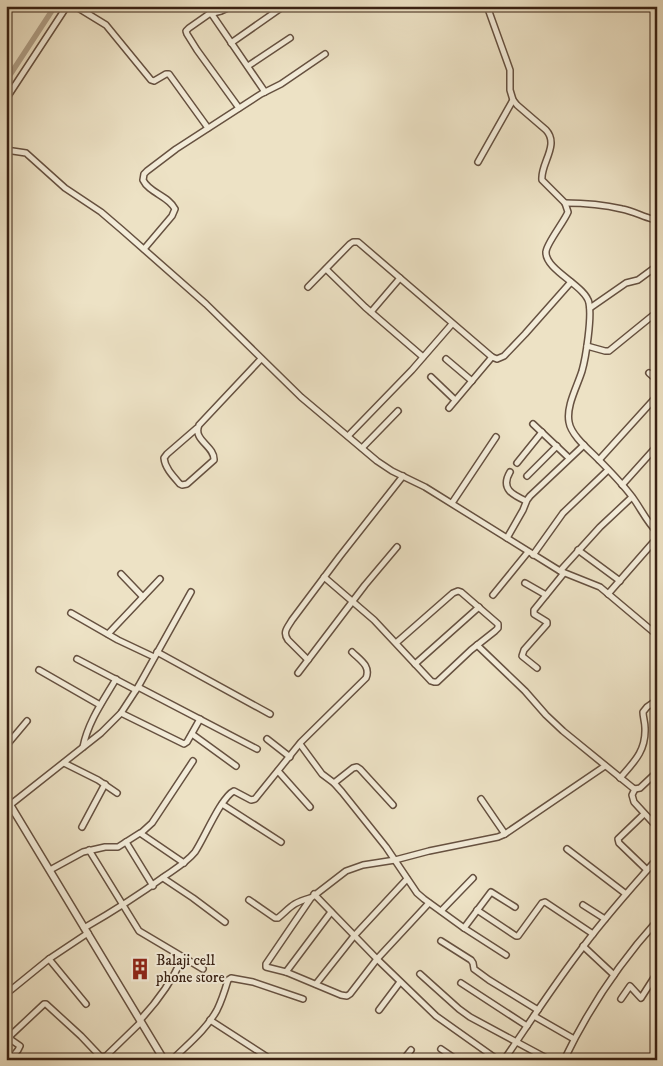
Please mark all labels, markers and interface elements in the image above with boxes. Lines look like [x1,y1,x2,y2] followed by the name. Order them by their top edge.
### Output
[155,951,225,987] place label: Balaji cell phone store
[127,956,153,982] building icon: Balaji cell phone store

